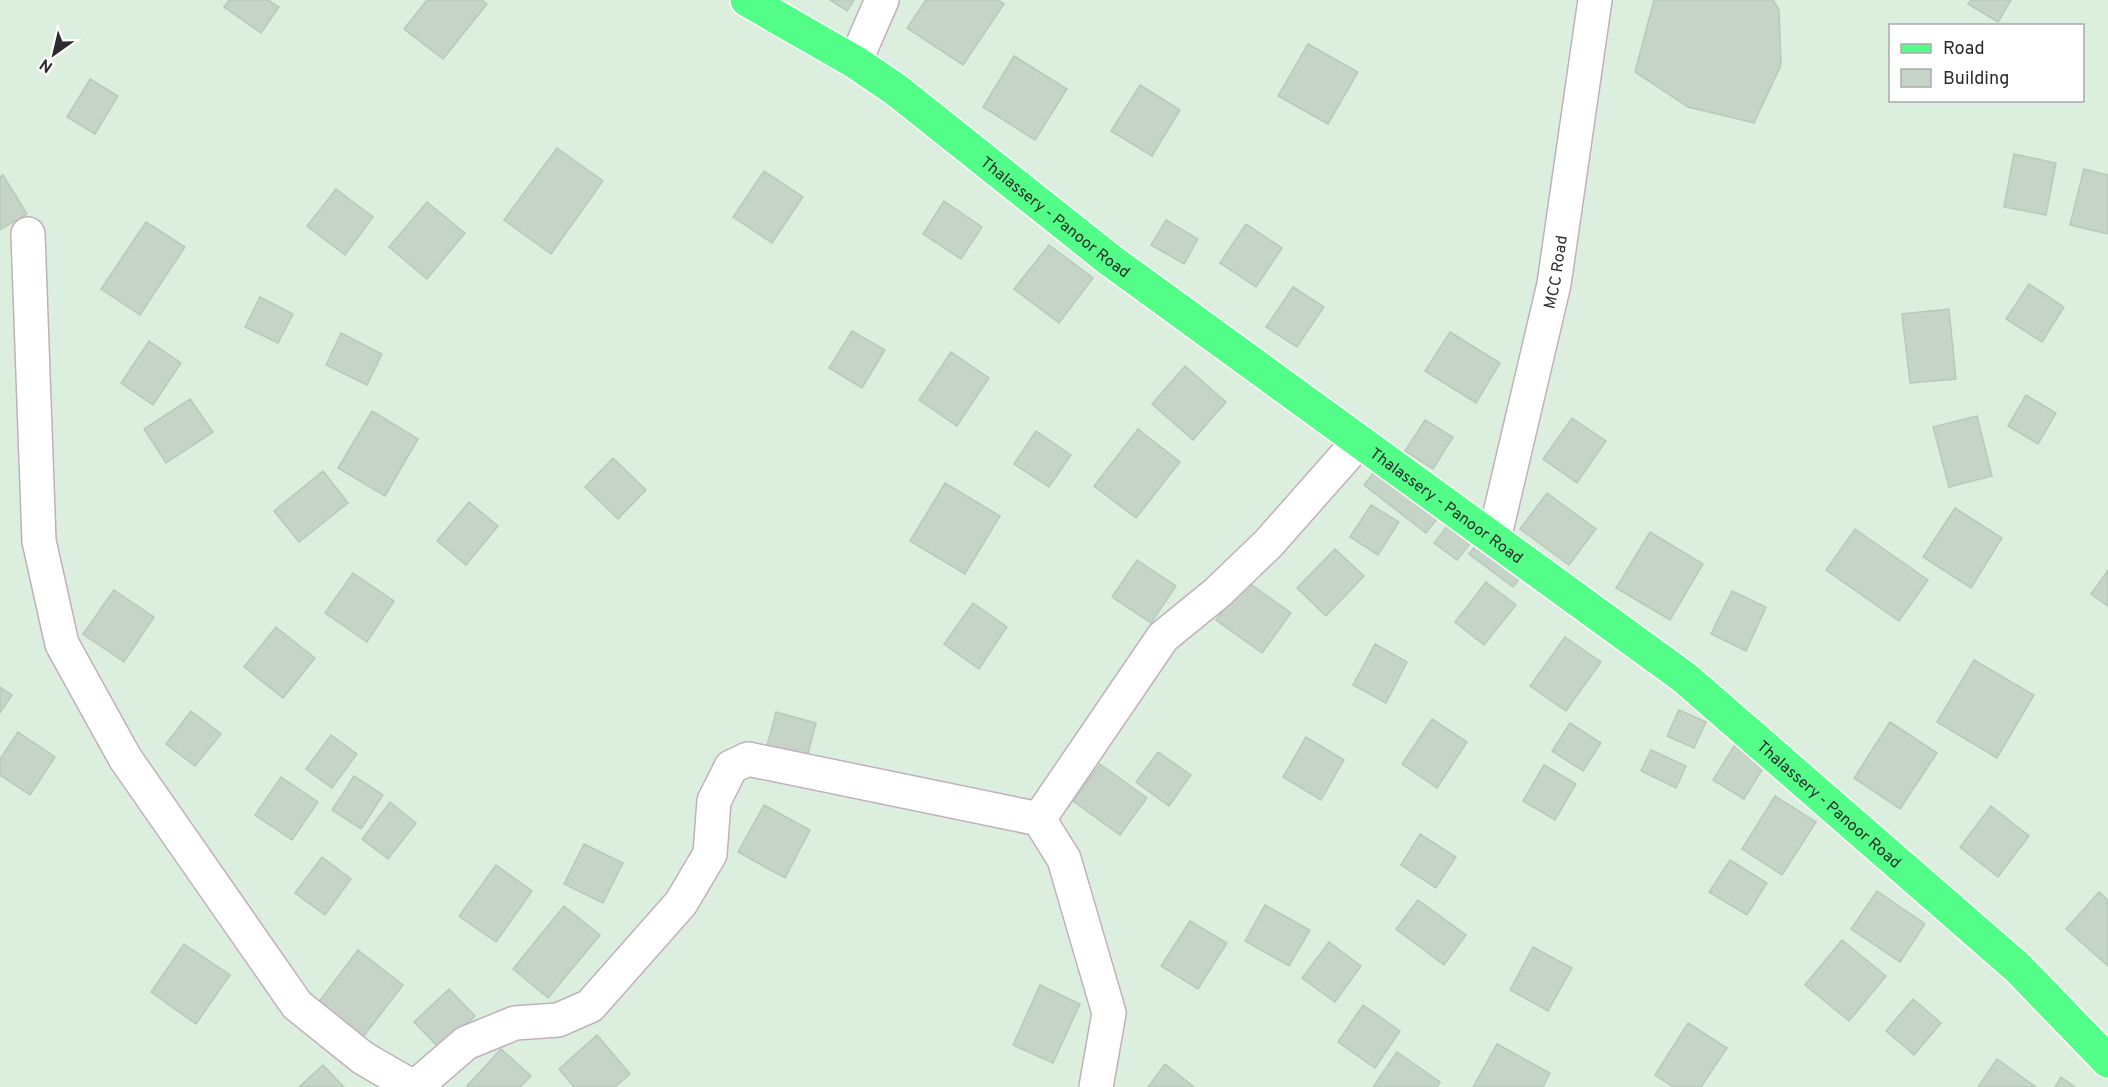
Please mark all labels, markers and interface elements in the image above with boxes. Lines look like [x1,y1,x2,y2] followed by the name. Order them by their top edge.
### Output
[24,24,84,84] north arrow
[1889,24,2084,102] legend
[1943,38,1985,61] text: Road
[36,53,57,76] text: N
[1943,68,2009,91] text: Building
[976,153,1133,283] street label: Thalassery - Panoor Road
[1540,234,1573,311] street label: MCC Road
[1365,444,1526,569] street label: Thalassery - Panoor Road
[1752,737,1904,873] street label: Thalassery - Panoor Road

